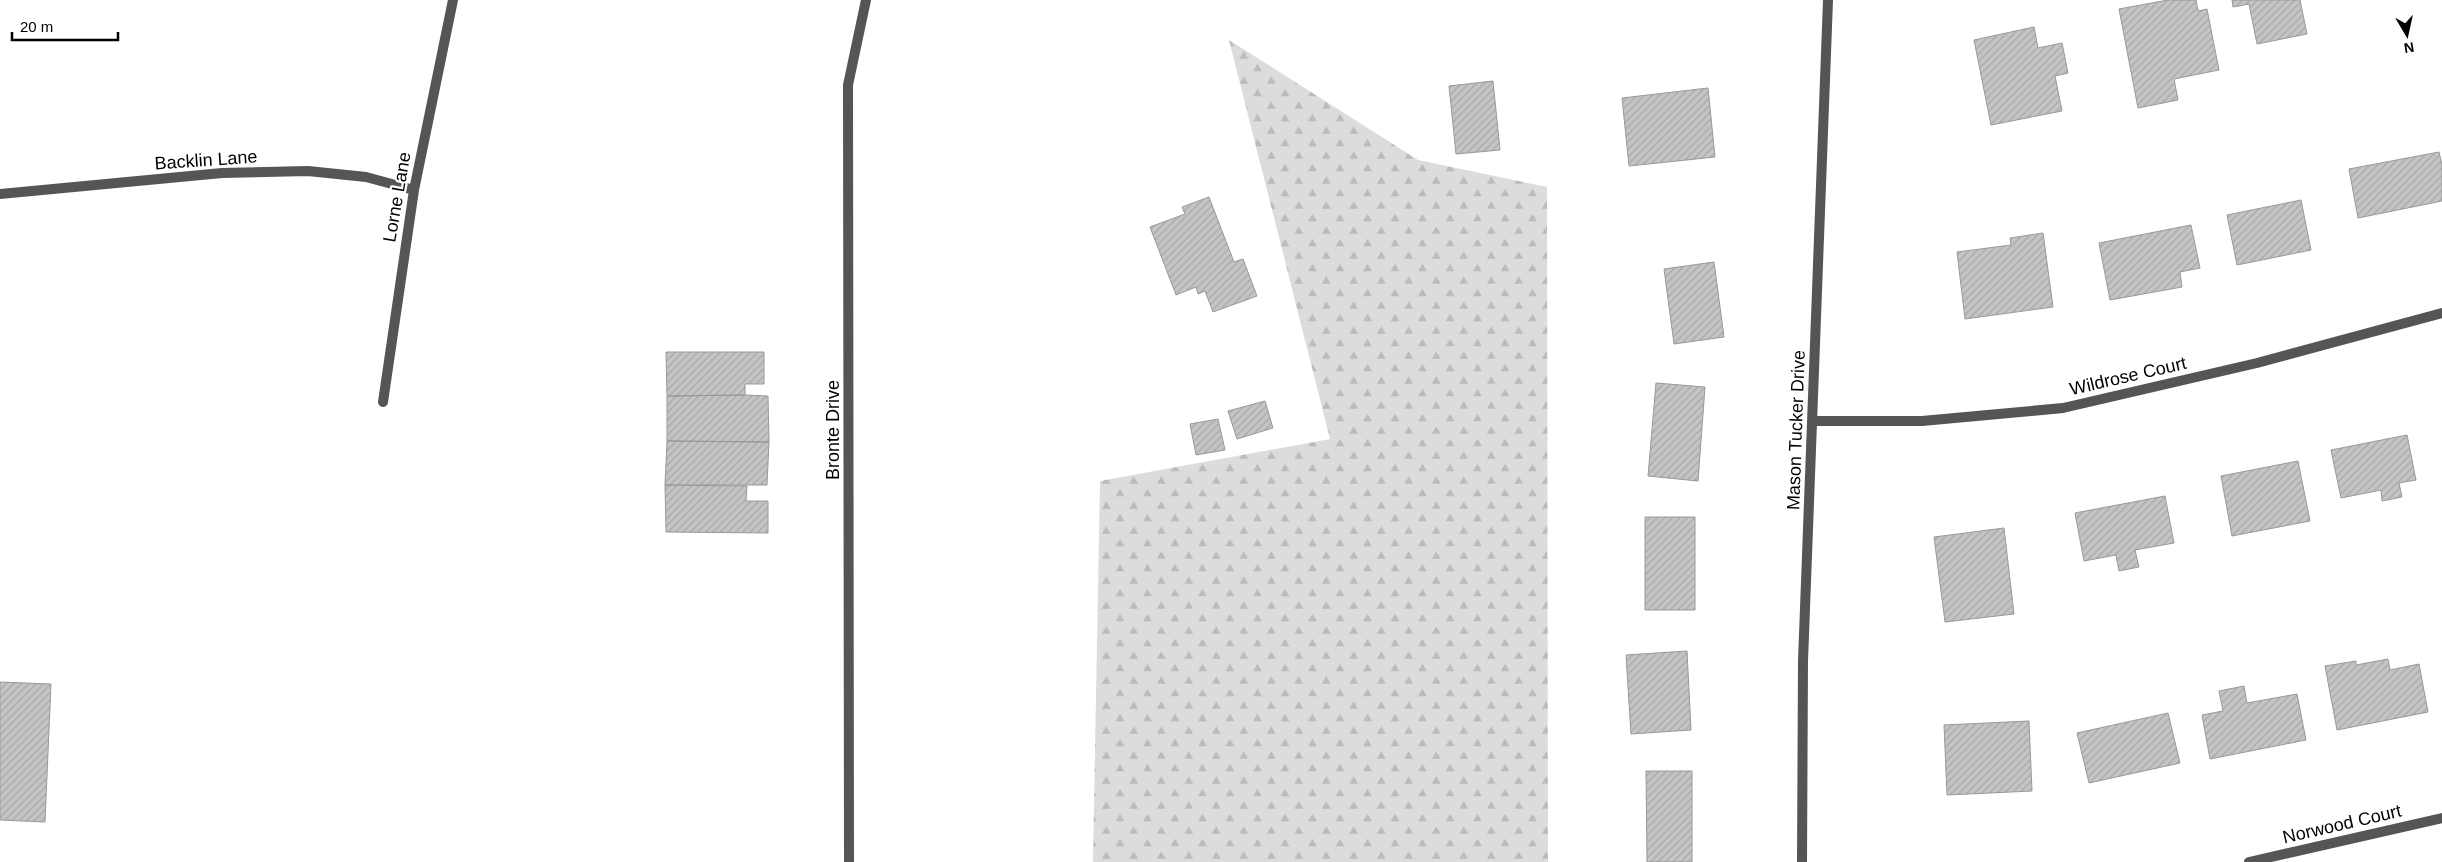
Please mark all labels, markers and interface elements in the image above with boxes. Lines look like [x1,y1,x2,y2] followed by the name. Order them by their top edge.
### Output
[12,10,119,42] scale bar
[2382,10,2432,60] north arrow
[20,18,53,35] text: 20 m
[2403,39,2415,57] text: N
[154,146,258,174] street label: Backlin Lane
[379,150,415,244] street label: Lorne Lane
[1783,350,1809,510] street label: Mason Tucker Drive
[2068,353,2188,399] street label: Wildrose Court
[823,380,843,480] street label: Bronte Drive
[2281,801,2403,847] street label: Norwood Court

